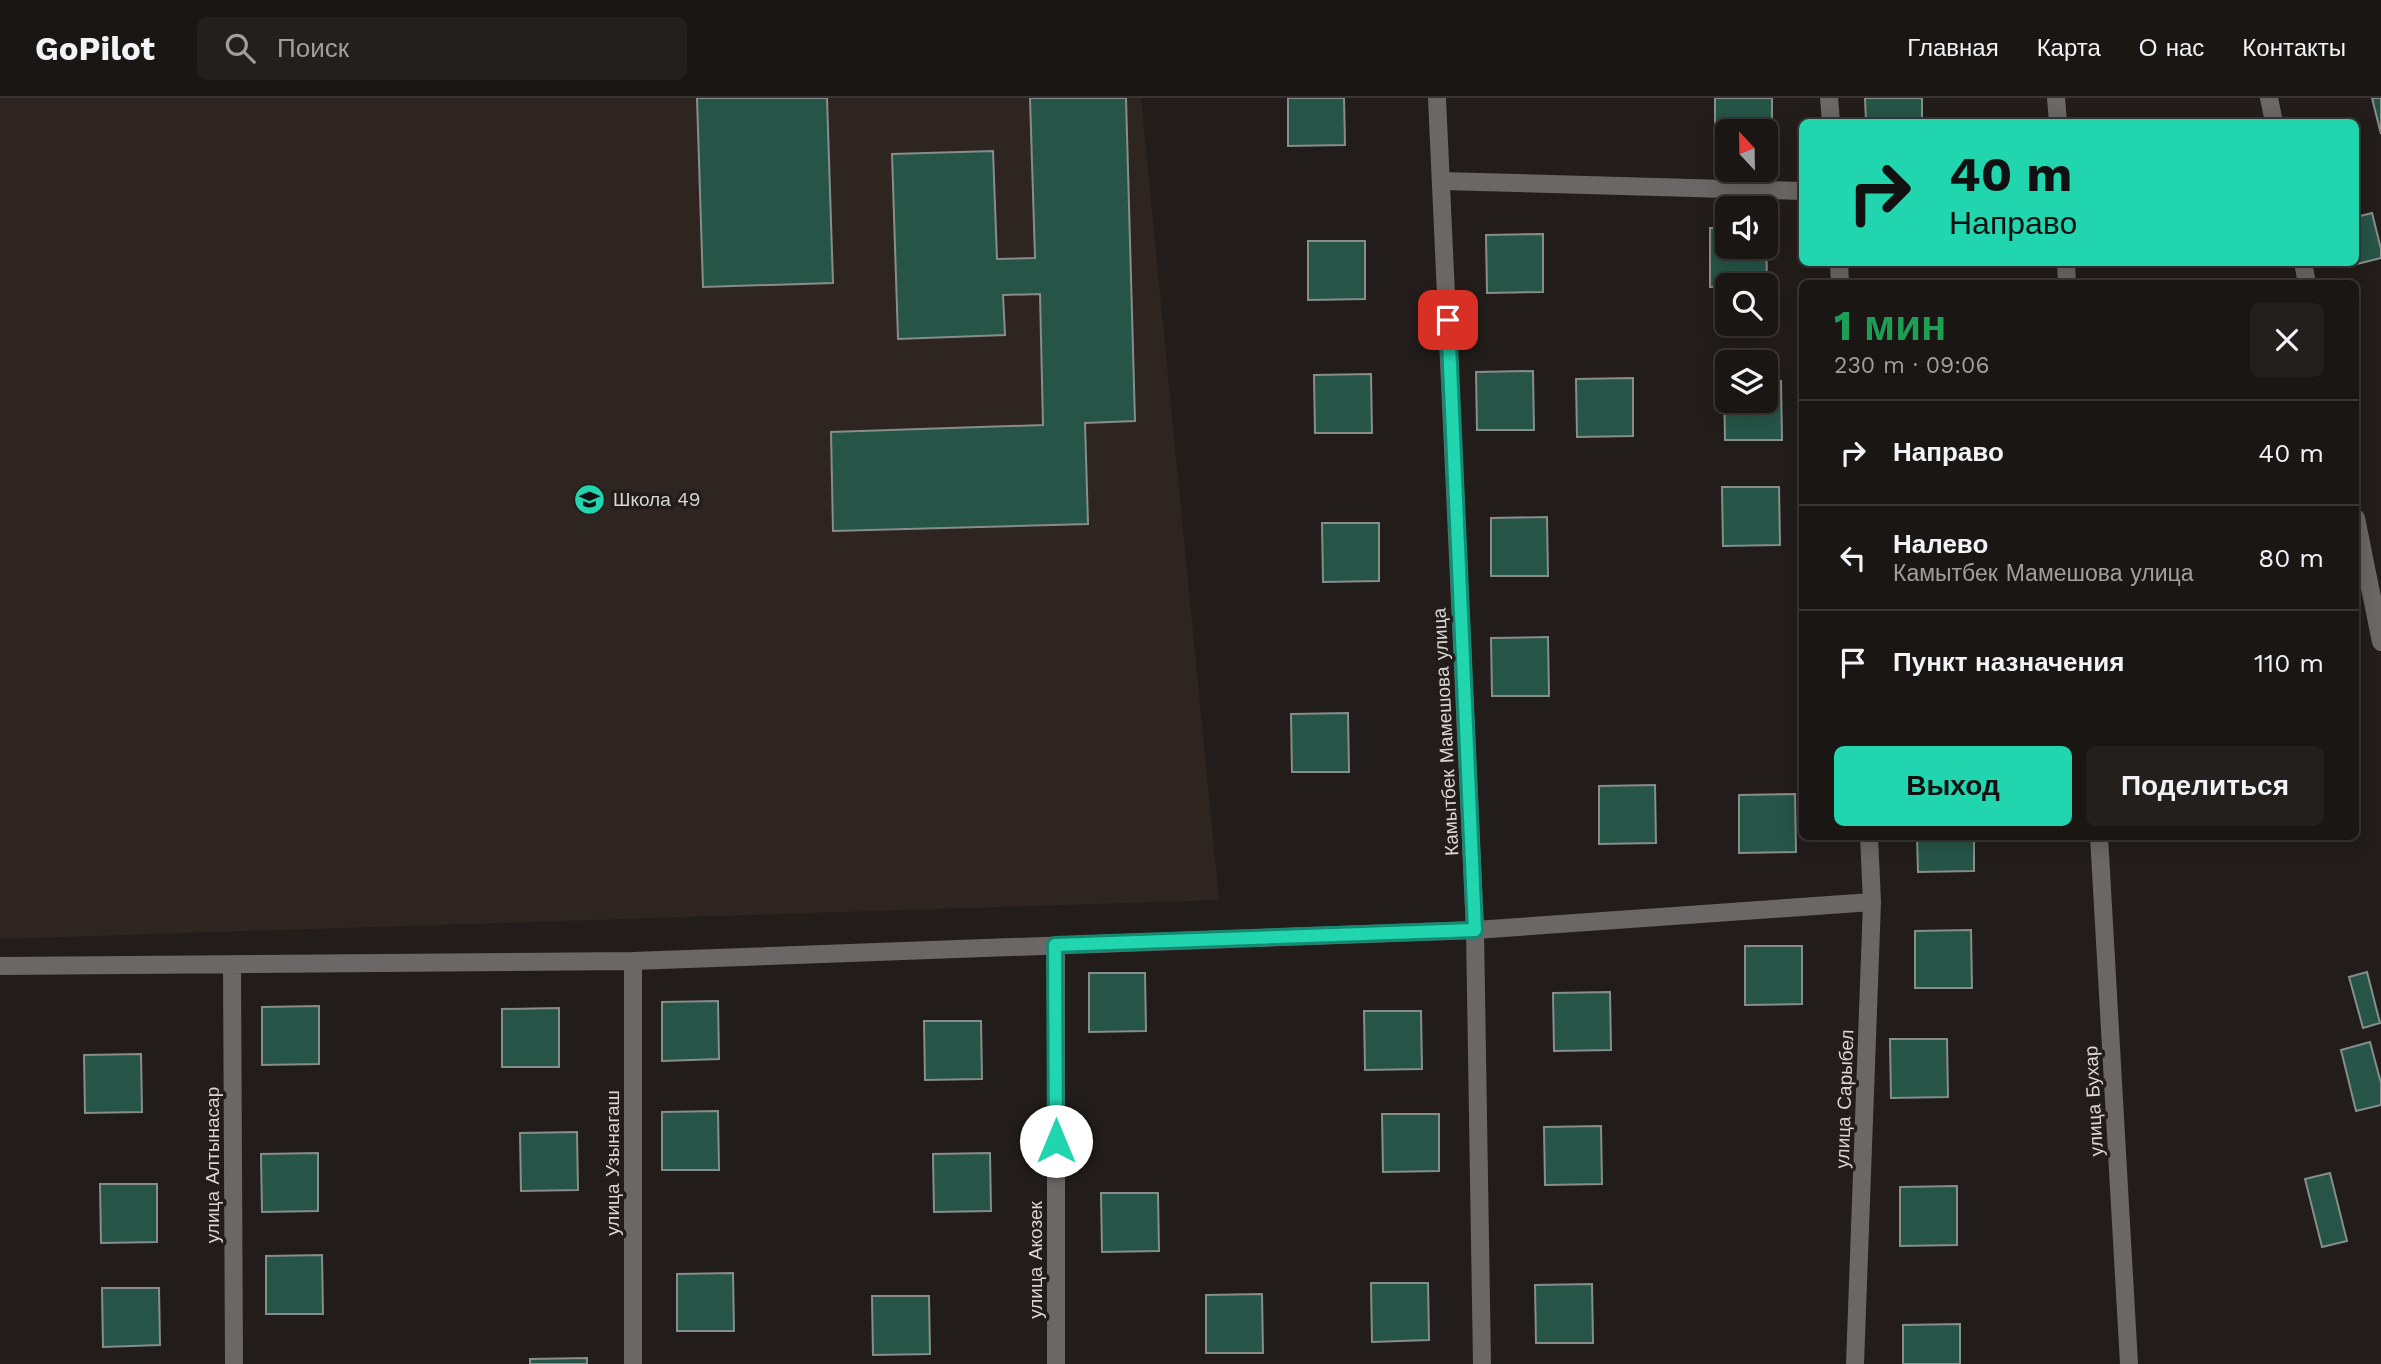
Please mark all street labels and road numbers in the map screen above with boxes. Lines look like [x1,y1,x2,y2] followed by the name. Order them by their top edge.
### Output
[1427,607,1463,857] street label: Камытбек Мамешова улица
[1831,1029,1858,1169] street label: улица Сарыбел
[2079,1045,2108,1157] street label: улица Бухар
[201,1087,224,1243] street label: улица Алтынасар
[601,1090,624,1236] street label: улица Узынагаш
[1024,1200,1047,1319] street label: улица Акозек

